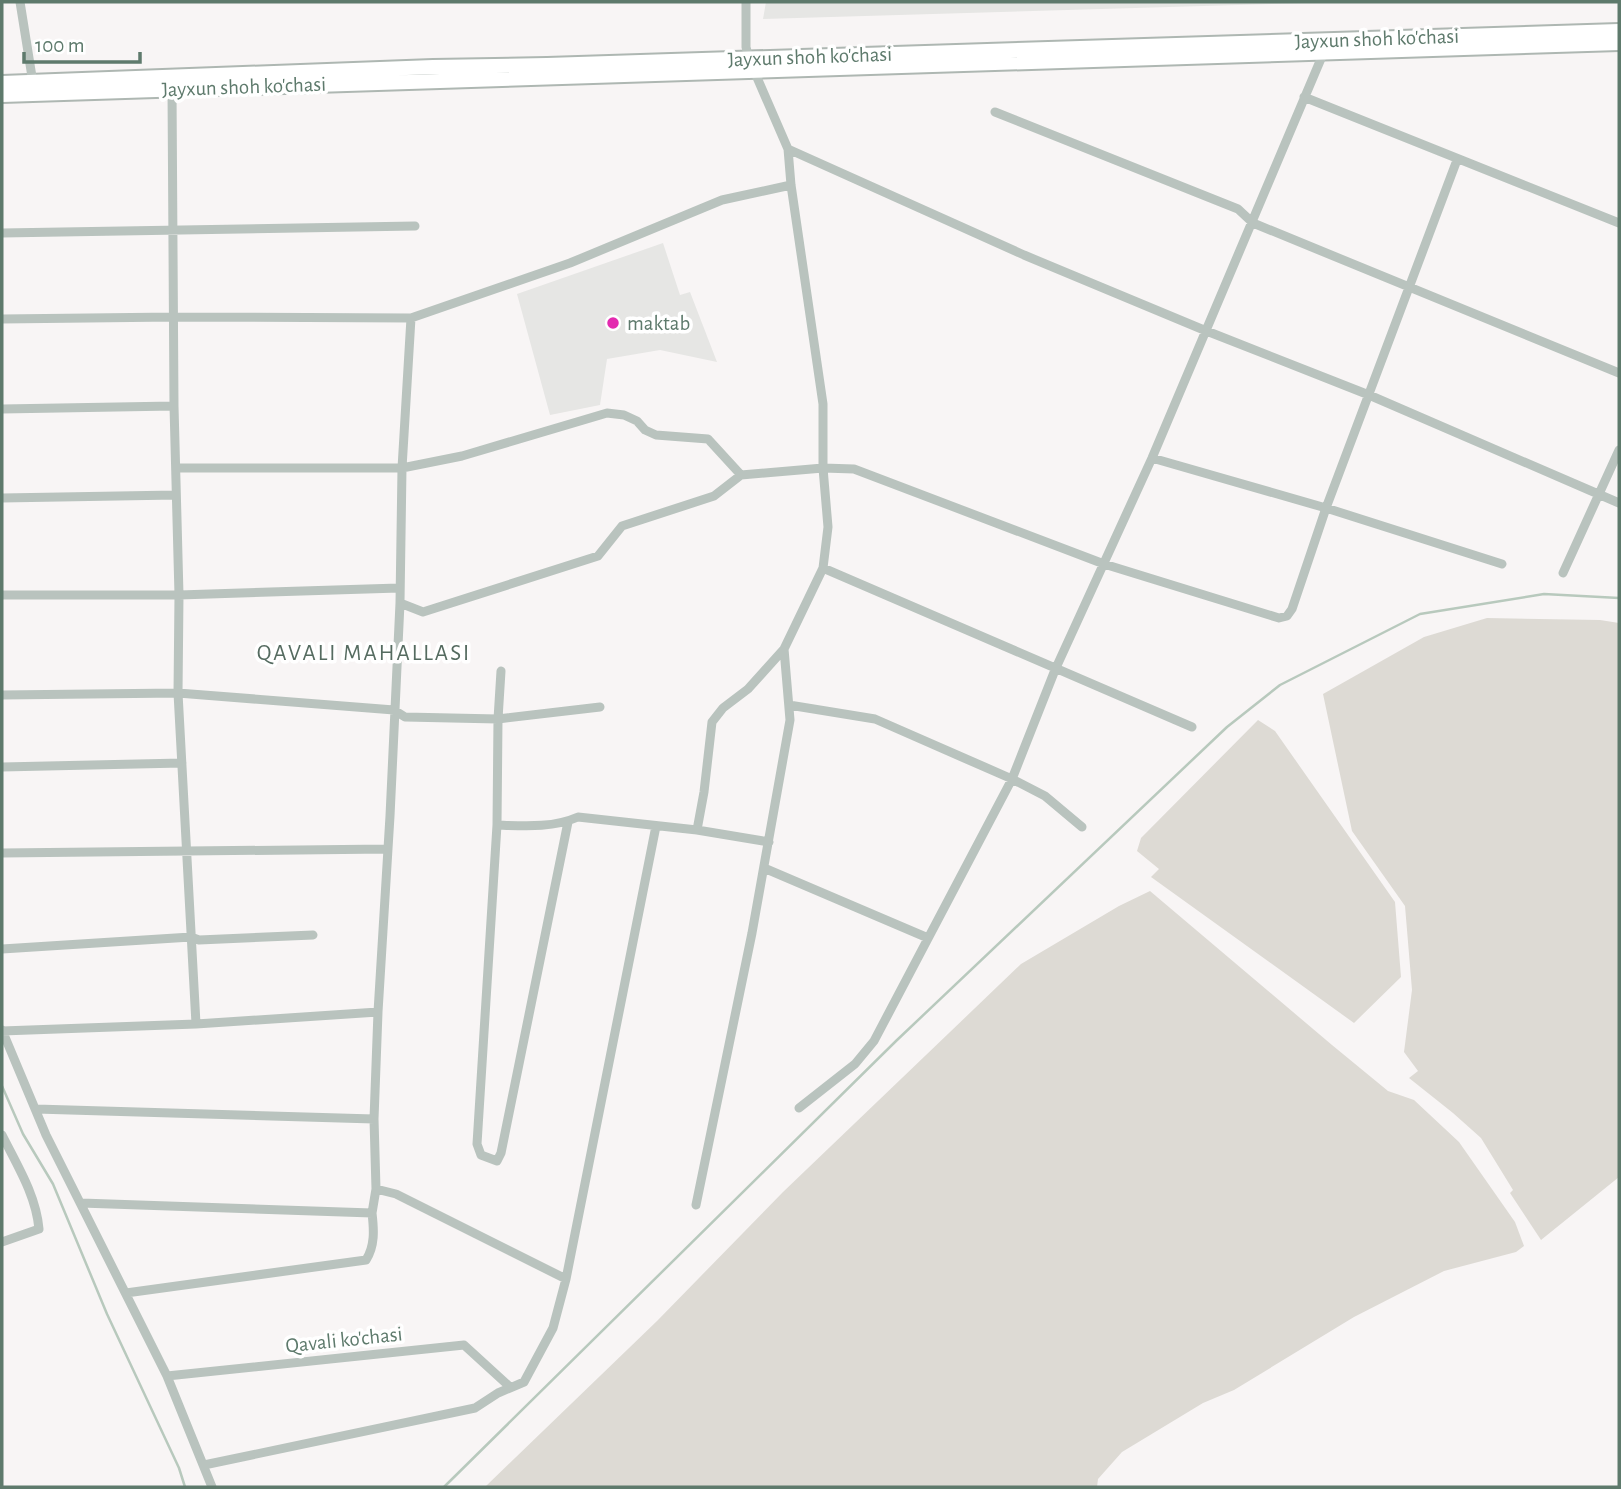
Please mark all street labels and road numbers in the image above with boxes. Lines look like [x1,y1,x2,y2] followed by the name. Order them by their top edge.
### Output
[1294,26,1460,52] street label: Jayxun shoh ko'chasi
[727,44,893,70] street label: Jayxun shoh ko'chasi
[161,74,327,100] street label: Jayxun shoh ko'chasi
[284,1323,404,1357] street label: Qavali ko'chasi

